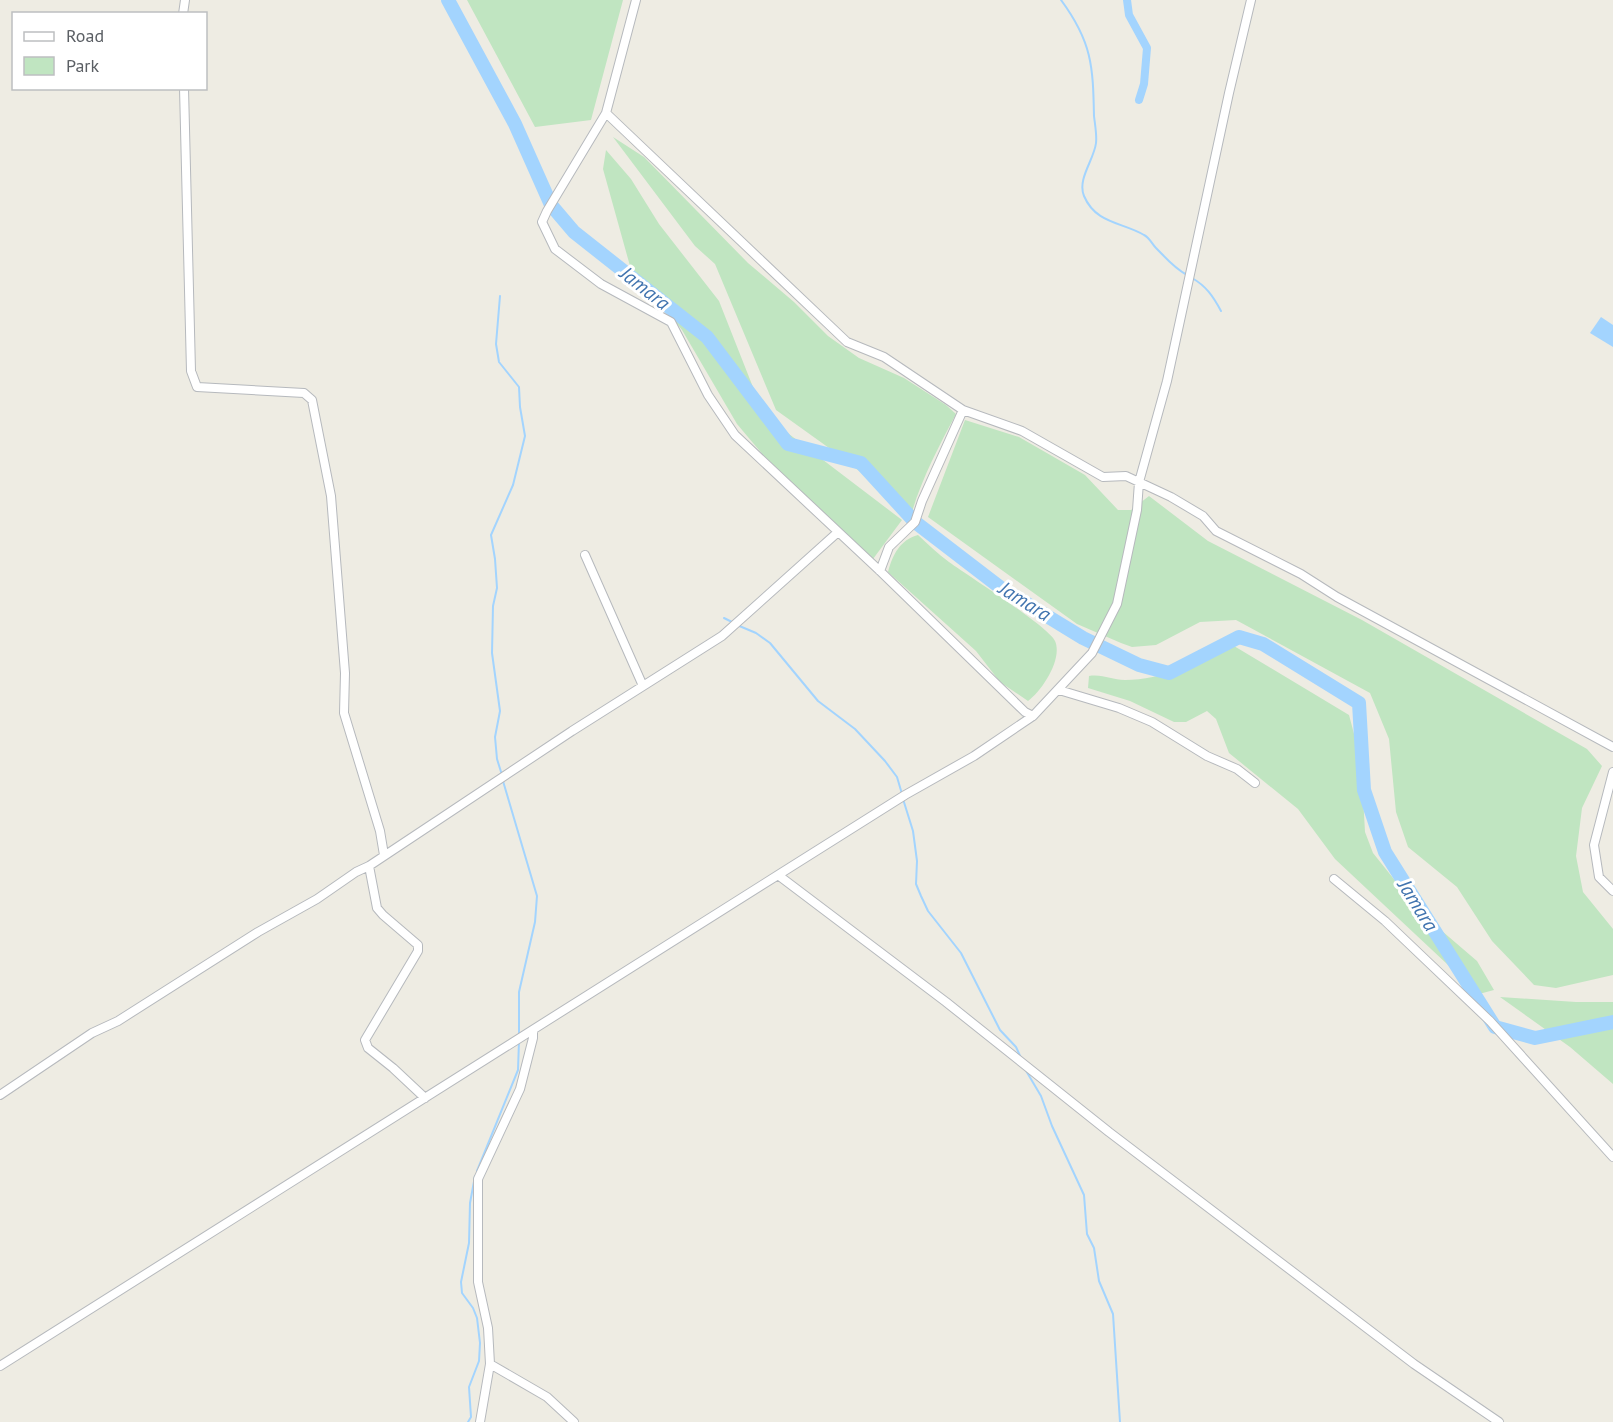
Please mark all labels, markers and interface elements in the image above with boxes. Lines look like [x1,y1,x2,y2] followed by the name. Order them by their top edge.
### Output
[12,12,207,90] legend
[66,24,104,47] text: Road
[66,54,99,77] text: Park
[613,259,675,316] water label: Jamara
[992,574,1056,627] water label: Jamara
[1391,872,1444,936] water label: Jamara

